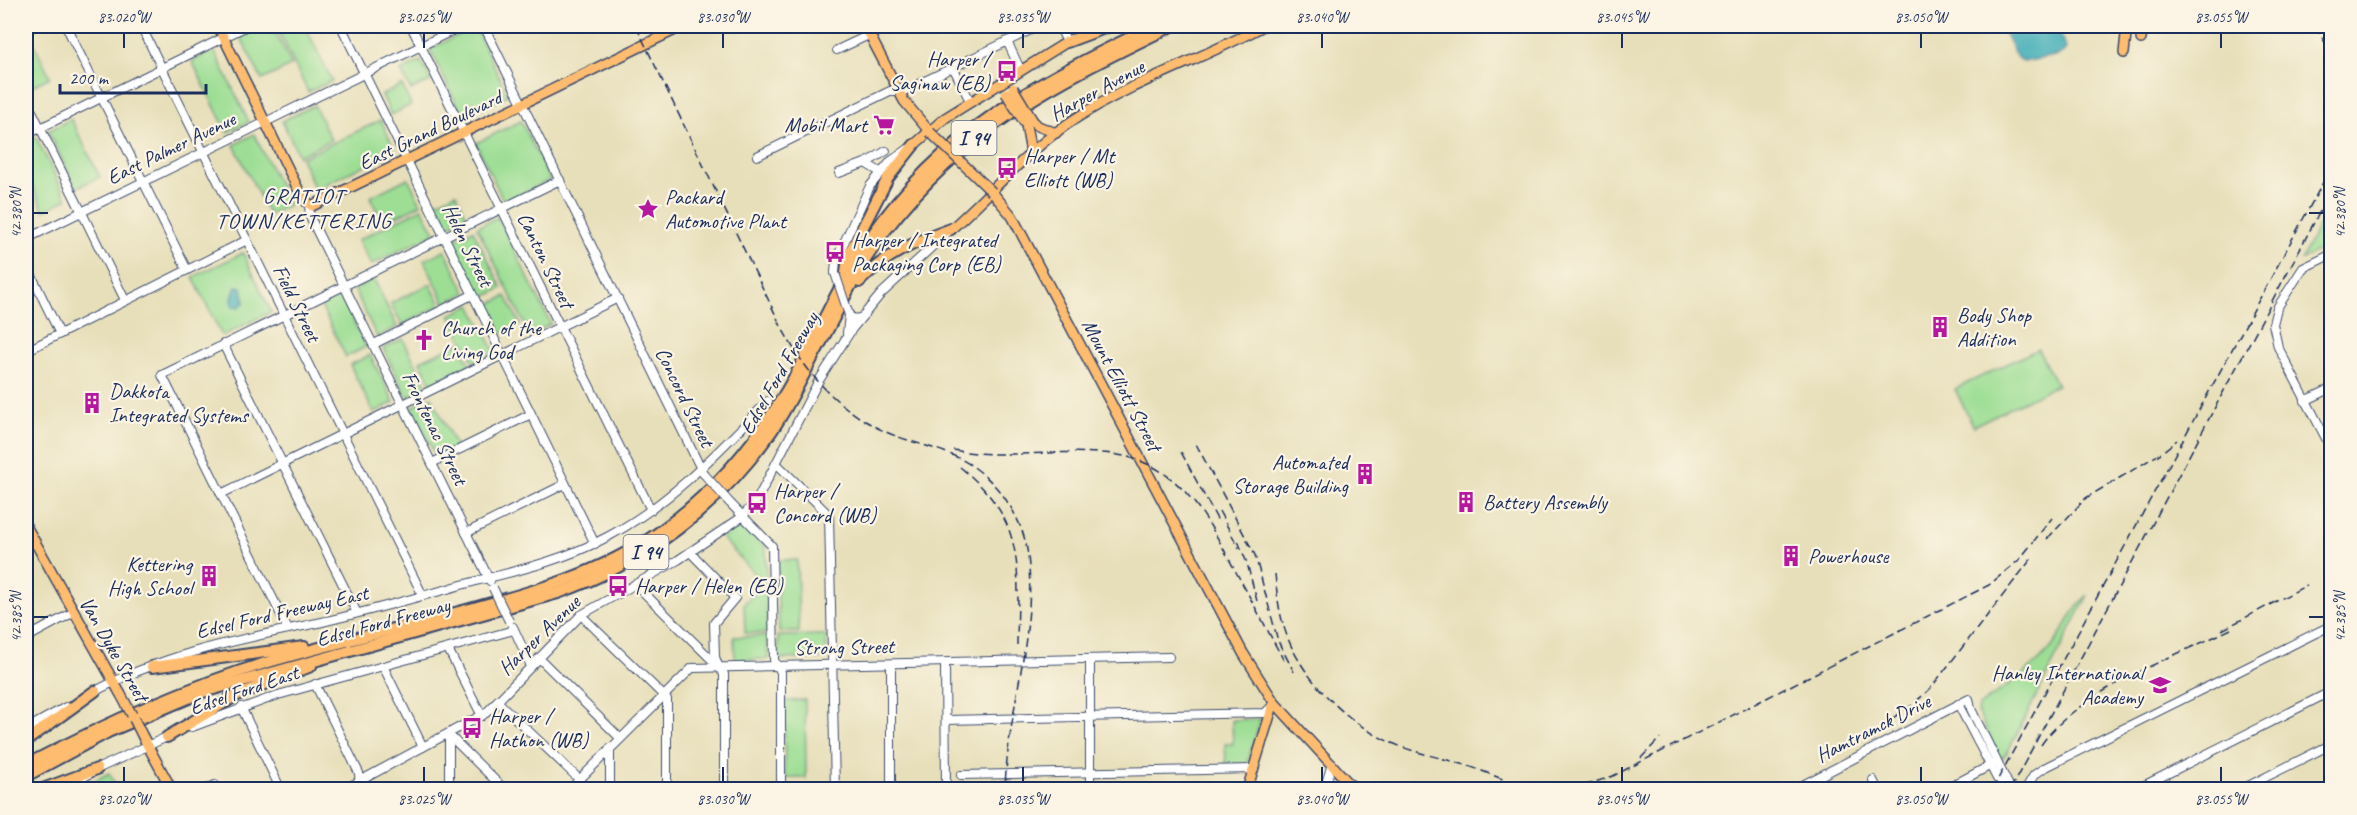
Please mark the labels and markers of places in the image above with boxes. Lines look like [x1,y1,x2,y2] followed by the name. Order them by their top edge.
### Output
[890,46,994,96] place label: Harper / Saginaw (EB)
[995,59,1019,83] bus stop icon: Harper / Saginaw (EB)
[785,112,869,138] place label: Mobil Mart
[872,113,896,137] supermarket icon: Mobil Mart
[1024,143,1117,193] place label: Harper / Mt Elliott (WB)
[995,156,1019,180] bus stop icon: Harper / Mt Elliott (WB)
[665,184,788,234] place label: Packard Automotive Plant
[636,197,660,221] place icon: Packard Automotive Plant
[852,227,1002,277] place label: Harper / Integrated Packaging Corp (EB)
[823,240,847,264] bus stop icon: Harper / Integrated Packaging Corp (EB)
[1957,302,2032,352] place label: Body Shop Addition
[441,315,542,365] place label: Church of the Living God
[1928,315,1952,339] building icon: Body Shop Addition
[412,328,436,352] church icon: Church of the Living God
[109,378,250,428] place label: Dakkota Integrated Systems
[80,391,104,415] building icon: Dakkota Integrated Systems
[1232,449,1352,499] place label: Automated Storage Building
[1353,462,1377,486] building icon: Automated Storage Building
[774,478,877,528] place label: Harper / Concord (WB)
[1483,489,1609,515] place label: Battery Assembly
[1454,490,1478,514] building icon: Battery Assembly
[745,491,769,515] bus stop icon: Harper / Concord (WB)
[1808,543,1889,569] place label: Powerhouse
[1779,544,1803,568] building icon: Powerhouse
[108,551,195,601] place label: Kettering High School
[197,564,221,588] building icon: Kettering High School
[635,573,784,599] place label: Harper / Helen (EB)
[606,574,630,598] bus stop icon: Harper / Helen (EB)
[1992,660,2146,710] place label: Hanley International Academy
[2148,673,2172,697] school or university icon: Hanley International Academy
[489,703,589,753] place label: Harper / Hathon (WB)
[460,716,484,740] bus stop icon: Harper / Hathon (WB)

